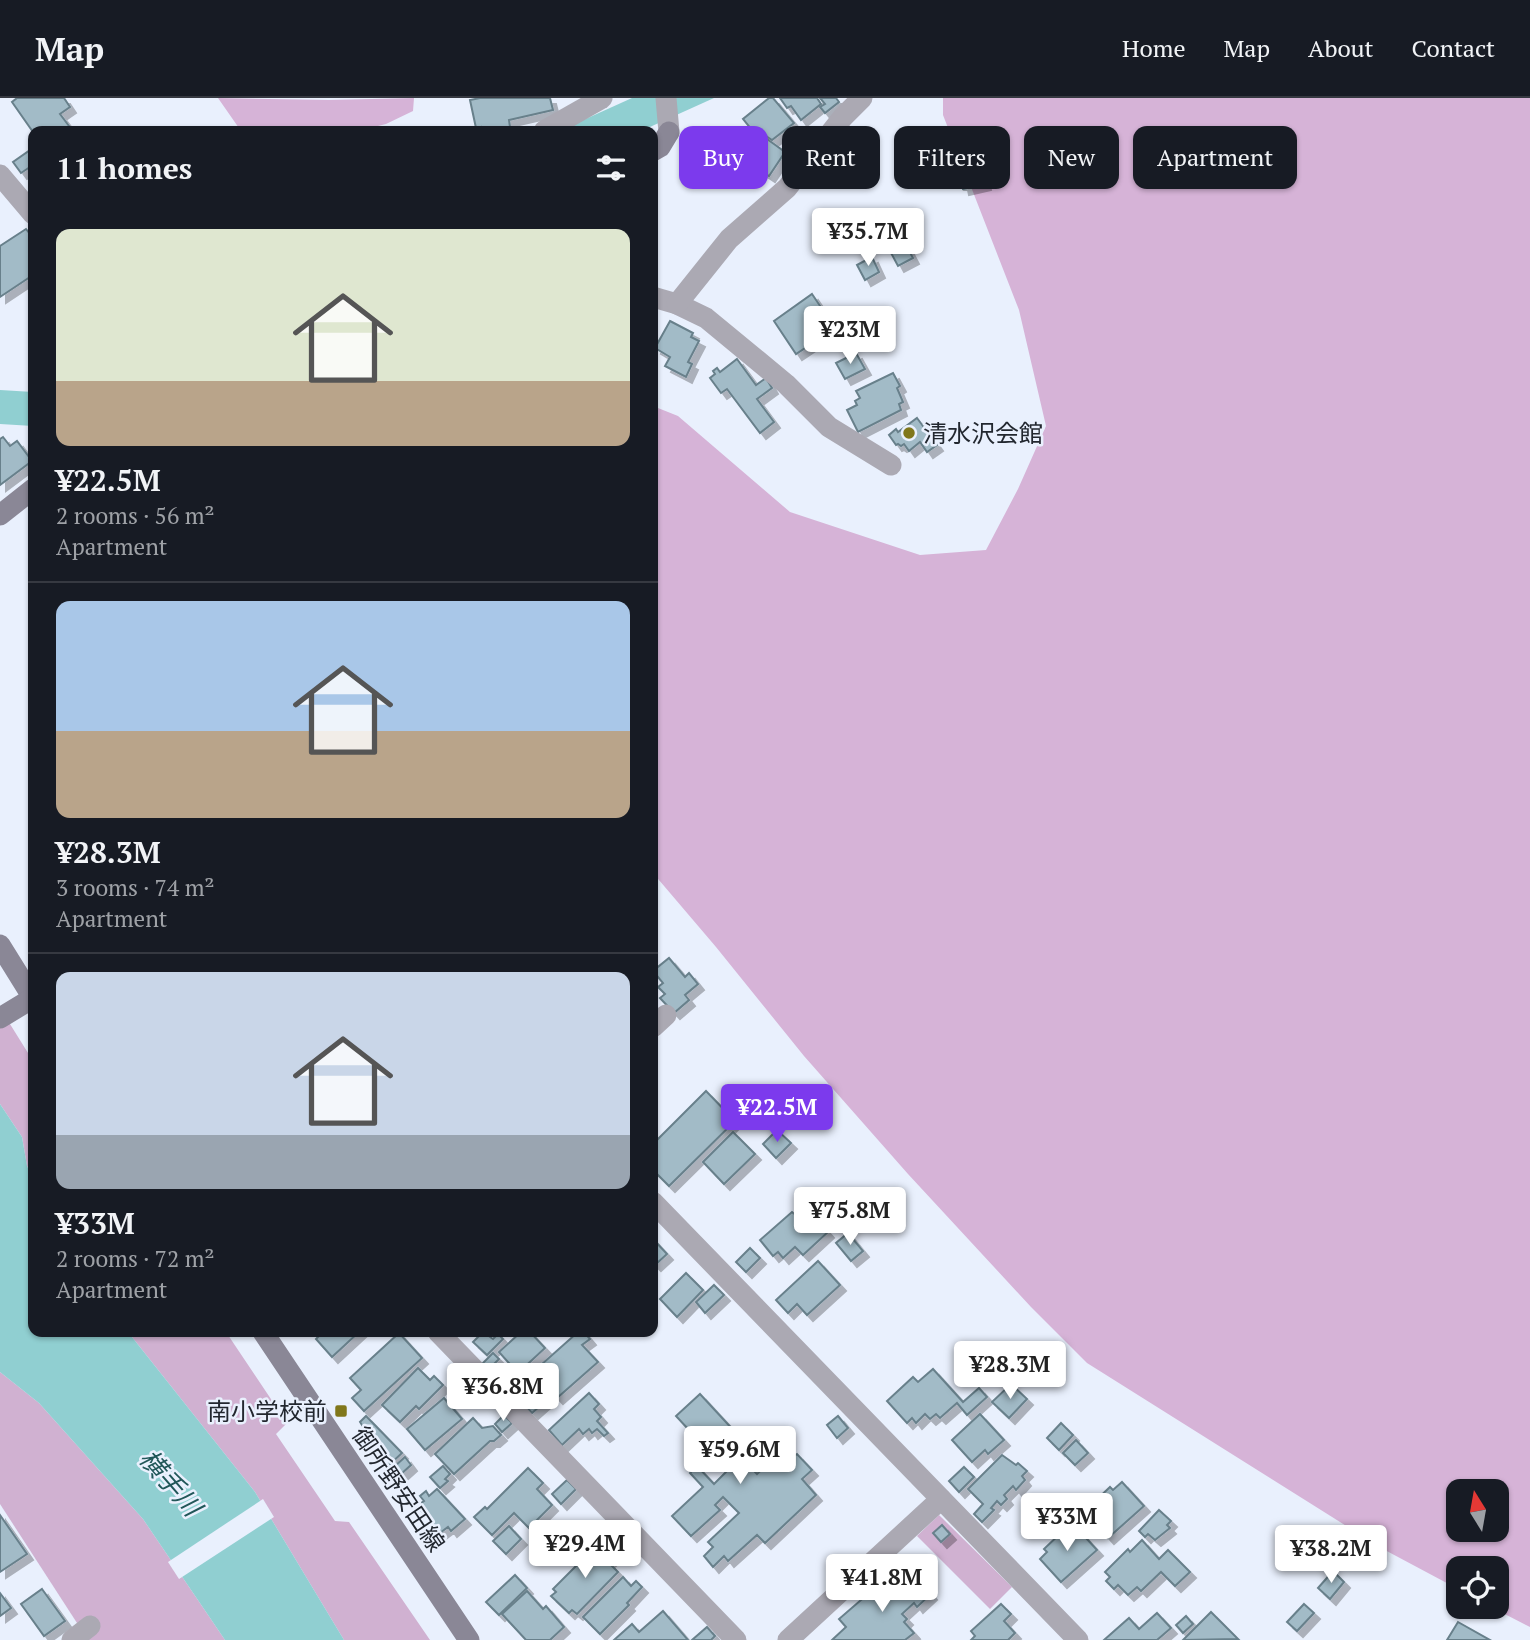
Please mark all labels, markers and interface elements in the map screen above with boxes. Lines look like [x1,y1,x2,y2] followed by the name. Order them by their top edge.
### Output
[35,27,104,70] text: Map
[1122,32,1186,64] text: Home
[1224,32,1270,64] text: Map
[1308,32,1374,64] text: About
[1412,32,1495,64] text: Contact
[679,126,768,189] chip: Buy
[782,126,880,189] chip: Rent
[894,126,1010,189] chip: Filters
[1024,126,1119,189] chip: New
[1133,126,1297,189] chip: Apartment
[56,148,192,188] text: 11 homes
[592,149,630,187] icon: filters
[811,208,925,268] pin: ¥35.7M
[828,215,908,246] text: ¥35.7M
[280,275,406,401] icon: home
[809,306,891,366] pin: ¥23M
[820,313,880,344] text: ¥23M
[923,417,1043,449] place label: 清水沢会館
[901,425,917,441] marker: 清水沢会館
[56,460,161,500] text: ¥22.5M
[56,500,215,531] text: 2 rooms · 56 m²
[56,531,167,562] text: Apartment
[280,647,406,773] icon: home
[56,832,161,872] text: ¥28.3M
[56,872,215,903] text: 3 rooms · 74 m²
[56,903,167,934] text: Apartment
[280,1018,406,1144] icon: home
[720,1084,834,1144] pin: ¥22.5M
[737,1091,817,1122] text: ¥22.5M
[793,1188,907,1247] pin: ¥75.8M
[810,1194,890,1225] text: ¥75.8M
[56,1203,135,1243] text: ¥33M
[56,1243,215,1274] text: 2 rooms · 72 m²
[56,1274,167,1305] text: Apartment
[953,1342,1067,1401] pin: ¥28.3M
[970,1348,1050,1379] text: ¥28.3M
[446,1364,560,1423] pin: ¥36.8M
[463,1370,543,1401] text: ¥36.8M
[207,1395,327,1427] place label: 南小学校前
[333,1403,349,1419] marker: 南小学校前
[345,1420,453,1558] street label: 御所野安田線
[683,1426,797,1486] pin: ¥59.6M
[700,1433,780,1464] text: ¥59.6M
[133,1441,211,1525] water label: 横手川
[1446,1479,1508,1542] north arrow
[1446,1479,1509,1619] map controls
[1026,1494,1108,1553] pin: ¥33M
[1037,1500,1097,1531] text: ¥33M
[528,1520,642,1580] pin: ¥29.4M
[1274,1526,1388,1585] pin: ¥38.2M
[545,1527,625,1558] text: ¥29.4M
[1291,1532,1371,1563] text: ¥38.2M
[825,1554,939,1614] pin: ¥41.8M
[1446,1556,1509,1619] button: locate
[842,1561,922,1592] text: ¥41.8M

